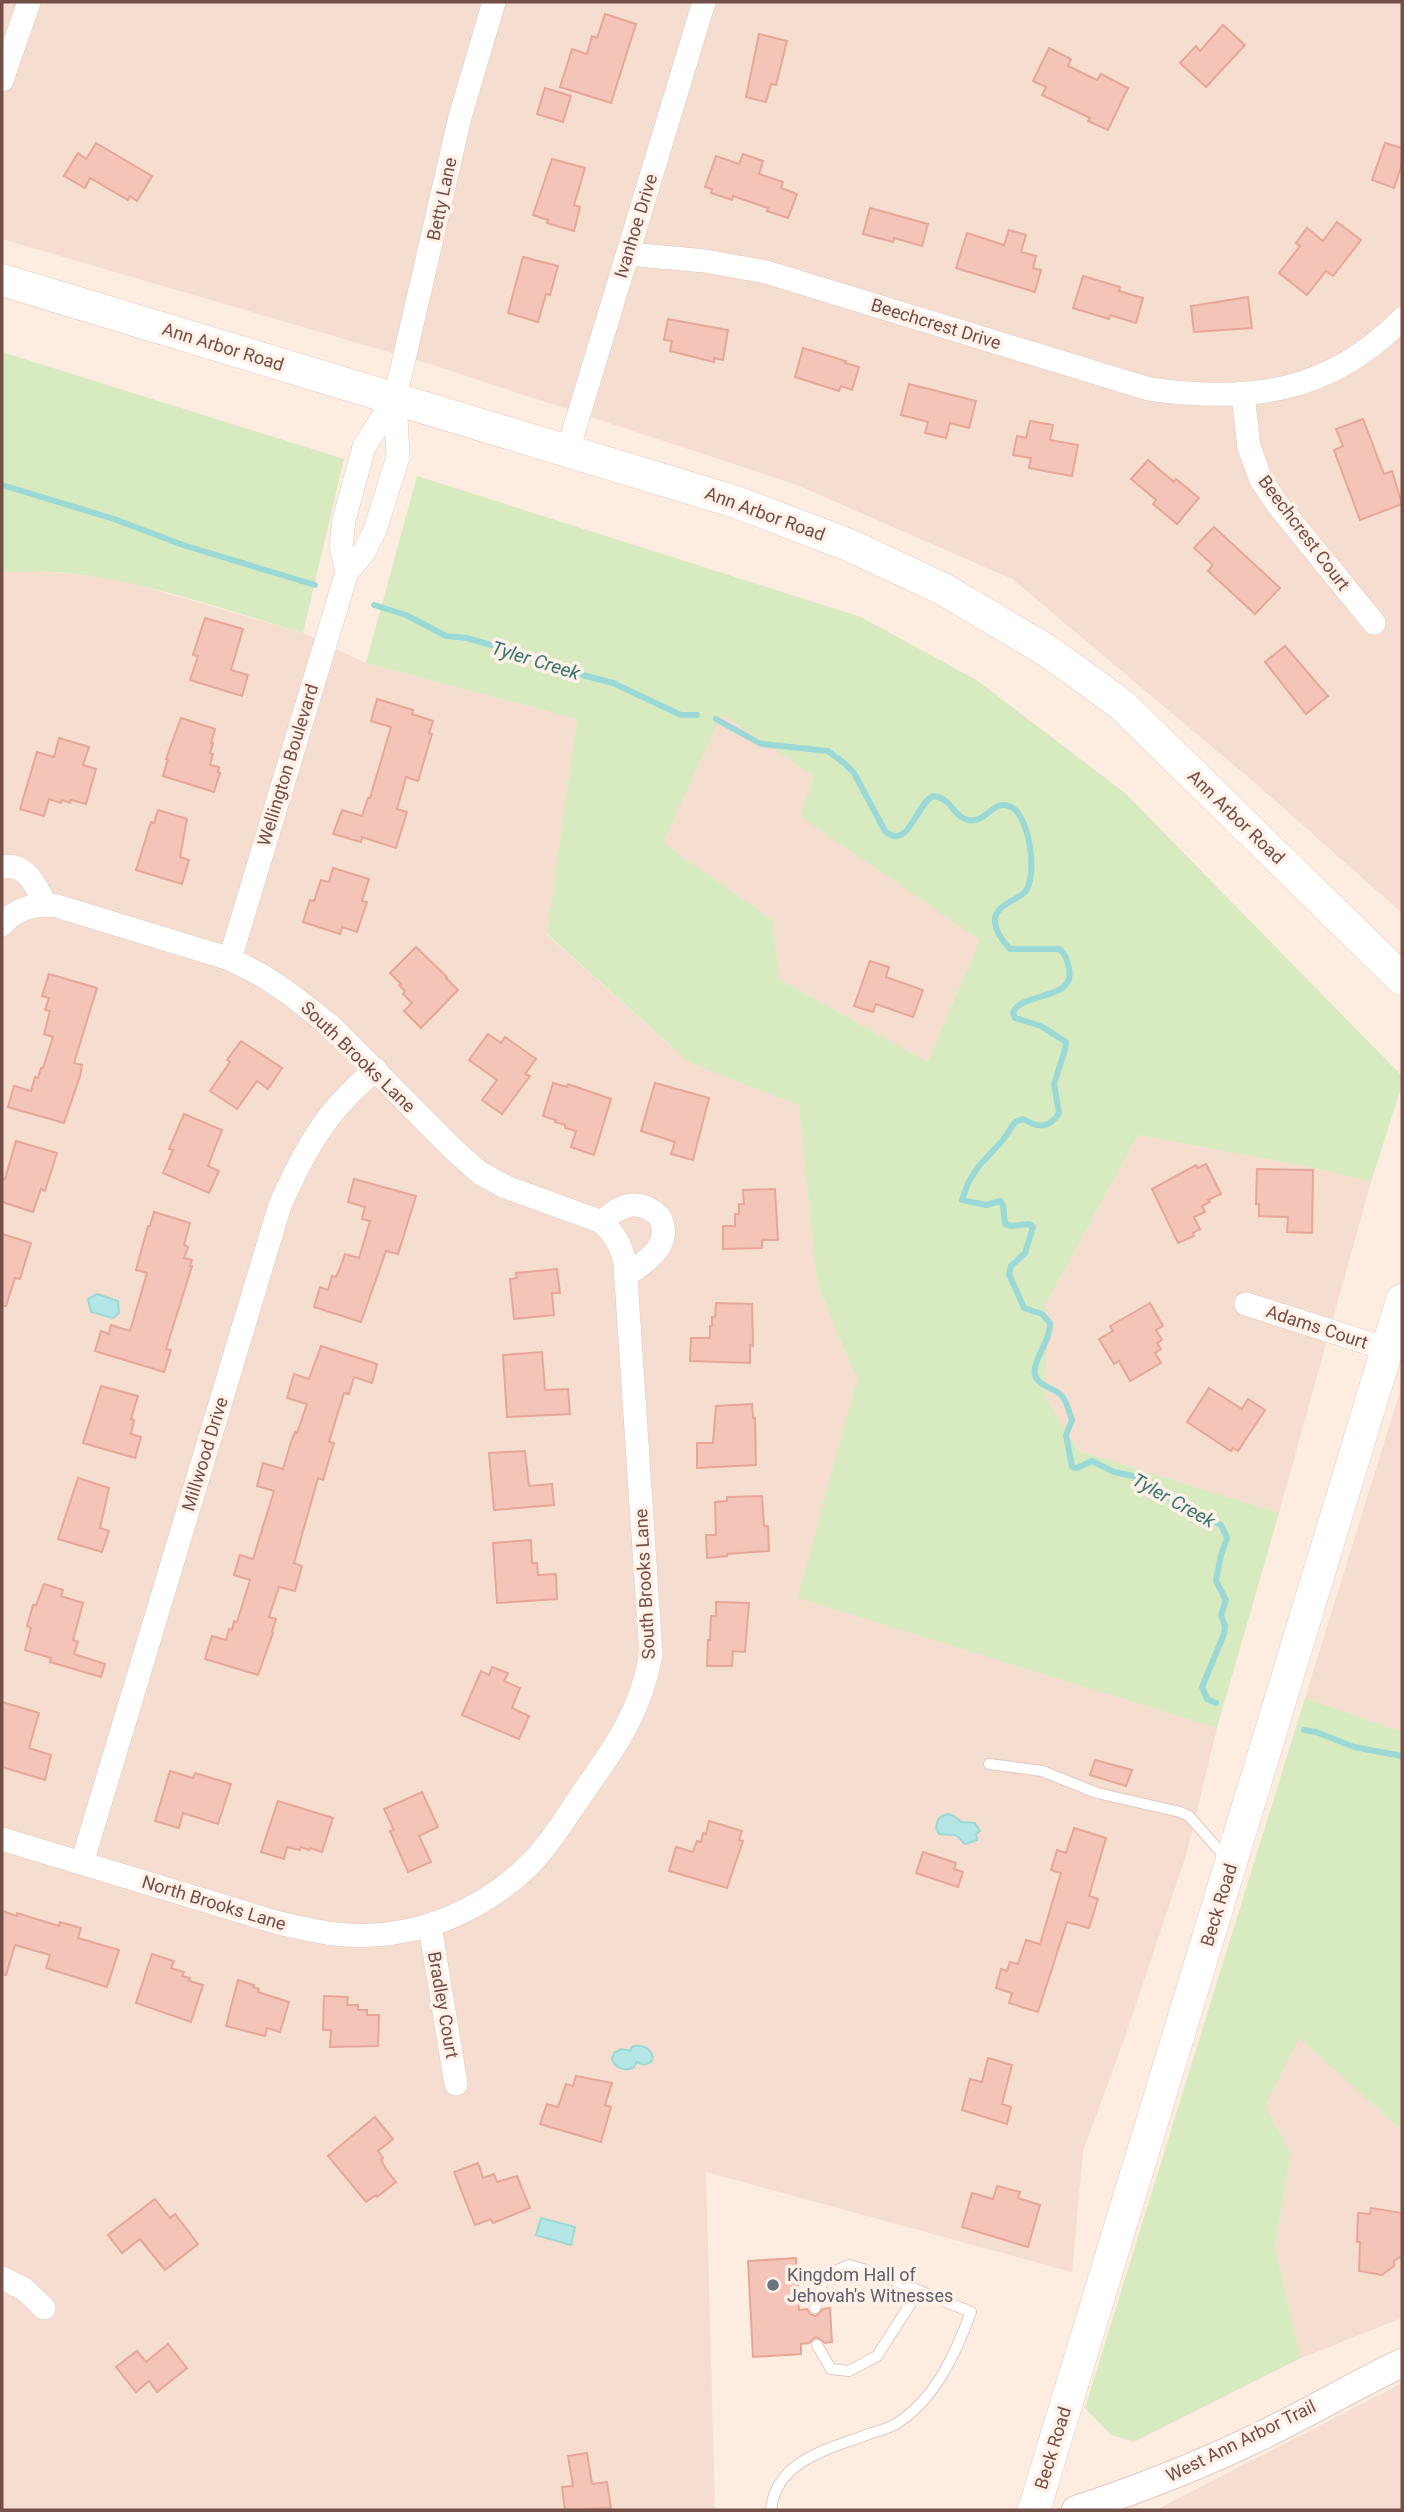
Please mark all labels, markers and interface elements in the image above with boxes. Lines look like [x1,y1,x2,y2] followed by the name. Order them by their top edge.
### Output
[422,155,461,242] street label: Betty Lane
[610,171,661,280] street label: Ivanhoe Drive
[869,294,1004,353] street label: Beechcrest Drive
[160,318,287,375] street label: Ann Arbor Road
[1254,471,1355,594] street label: Beechcrest Court
[702,482,828,545] street label: Ann Arbor Road
[489,636,583,685] water label: Tyler Creek
[253,681,322,848] street label: Wellington Boulevard
[1184,765,1289,868] street label: Ann Arbor Road
[297,997,420,1117] street label: South Brooks Lane
[1264,1300,1371,1353] street label: Adams Court
[177,1394,232,1513] street label: Millwood Drive
[1128,1468,1220,1533] water label: Tyler Creek
[630,1508,659,1660] street label: South Brooks Lane
[1196,1861,1241,1949] street label: Beck Road
[140,1871,289,1934] street label: North Brooks Lane
[424,1950,463,2060] street label: Bradley Court
[787,2264,953,2306] place label: Kingdom Hall of Jehovah's Witnesses
[765,2277,781,2293] marker: Kingdom Hall of Jehovah's Witnesses
[1163,2395,1319,2486] street label: West Ann Arbor Trail
[1030,2404,1075,2492] street label: Beck Road

